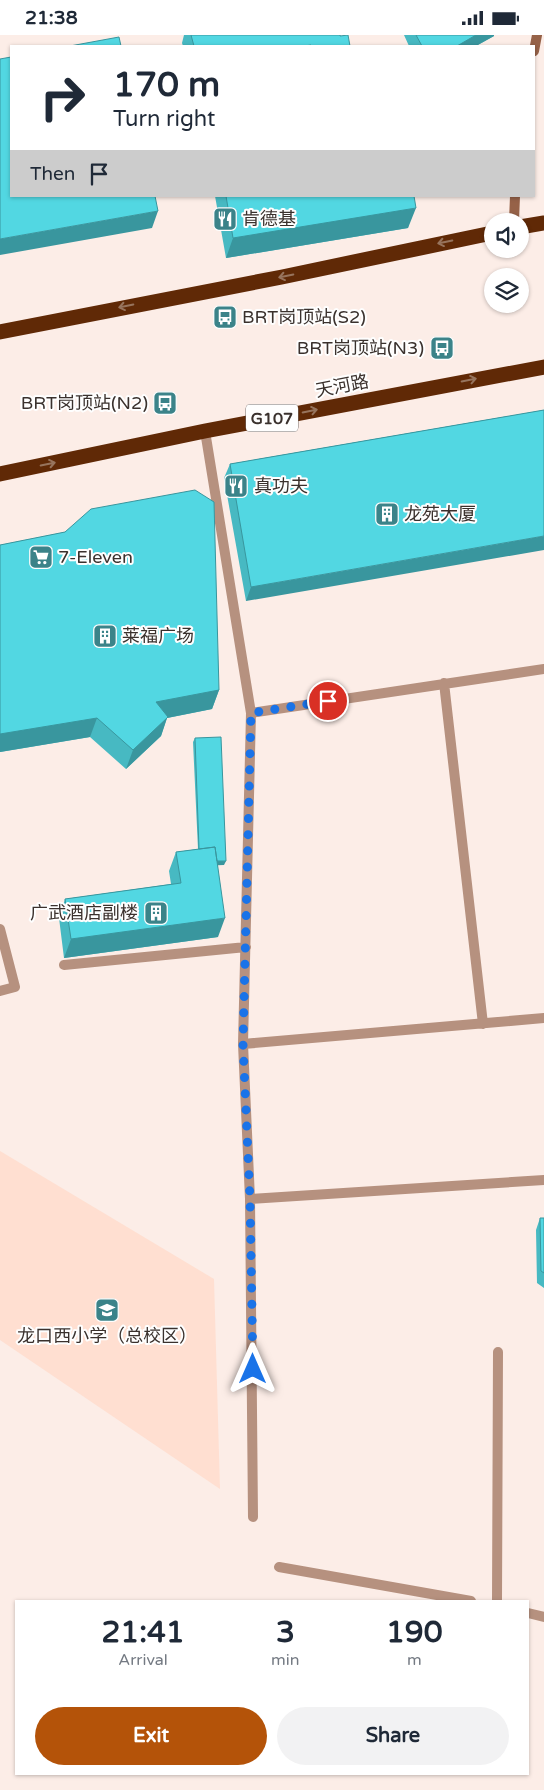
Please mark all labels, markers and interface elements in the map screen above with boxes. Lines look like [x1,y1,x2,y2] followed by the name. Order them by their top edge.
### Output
[25,7,78,29] text: 21:38
[113,64,220,106] text: 170 m
[30,65,95,130] icon: right
[113,106,215,132] text: Turn right
[85,160,113,188] icon: arrive
[30,163,75,185] text: Then
[212,206,238,232] restaurant icon: 肯德基
[242,208,296,230] place label: 肯德基
[484,213,529,313] map controls
[484,213,529,258] button: sound
[437,238,453,248] one-way arrow
[484,268,529,313] button: layers
[278,272,294,281] one-way arrow
[119,302,135,312] one-way arrow
[212,304,238,330] bus stop icon: BRT岗顶站(S2)
[242,306,366,328] place label: BRT岗顶站(S2)
[429,335,455,361] bus stop icon: BRT岗顶站(N3)
[297,337,424,359] place label: BRT岗顶站(N3)
[313,370,371,402] street label: 天河路
[461,375,477,385] one-way arrow
[152,390,178,416] bus stop icon: BRT岗顶站(N2)
[21,392,148,414] place label: BRT岗顶站(N2)
[246,404,298,431] road number: G107
[301,406,317,415] one-way arrow
[39,459,55,468] one-way arrow
[223,473,249,499] restaurant icon: 真功夫
[254,475,308,497] place label: 真功夫
[374,501,400,527] building icon: 龙苑大厦
[404,503,476,525] place label: 龙苑大厦
[28,544,54,570] supermarket icon: 7-Eleven
[58,546,133,568] place label: 7-Eleven
[92,623,118,649] building icon: 莱福广场
[122,625,194,647] place label: 莱福广场
[307,680,349,722] pin
[314,687,342,715] icon: arrive
[143,900,169,926] building icon: 广武酒店副楼
[30,902,138,924] place label: 广武酒店副楼
[94,1297,120,1323] school or university icon: 龙口西小学（总校区）
[17,1325,197,1347] place label: 龙口西小学（总校区）
[226,1342,278,1394] position arrow
[101,1614,185,1651] text: 21:41
[276,1614,295,1651] text: 3
[386,1614,443,1651] text: 190
[118,1650,168,1670] text: Arrival
[271,1650,300,1670] text: min
[407,1650,422,1670] text: m
[35,1707,267,1765] button: Exit
[277,1707,509,1765] button: Share

